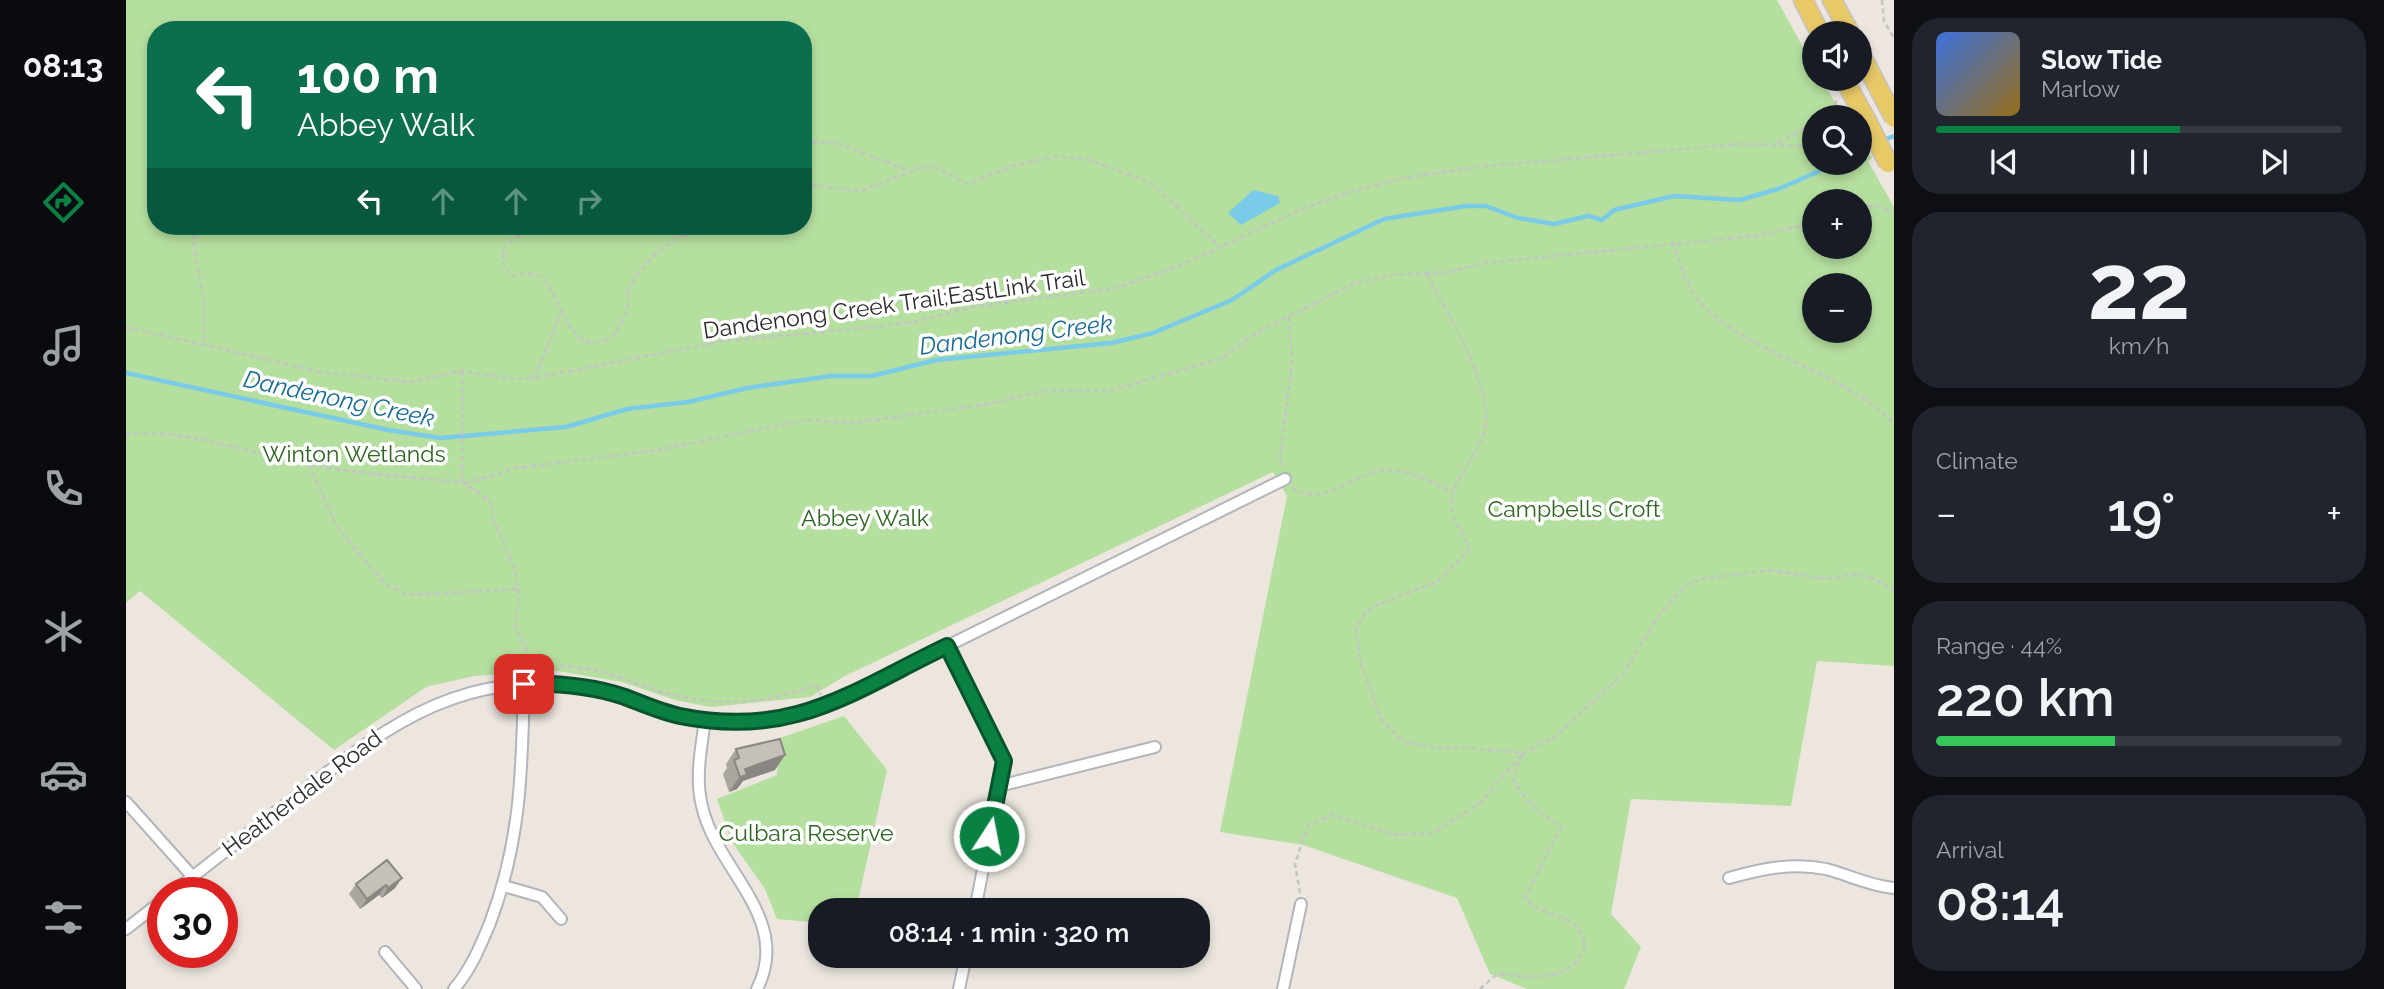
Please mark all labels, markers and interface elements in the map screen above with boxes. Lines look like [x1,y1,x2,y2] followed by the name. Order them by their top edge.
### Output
[1802,21,1872,343] map controls
[1802,21,1872,91] button: sound
[2041,45,2162,75] text: Slow Tide
[23,47,103,84] text: 08:13
[297,47,439,104] text: 100 m
[182,49,273,140] icon: left
[2041,75,2120,102] text: Marlow
[1802,105,1872,175] button: search
[297,106,475,143] text: Abbey Walk
[1985,143,2023,181] icon: previous
[2120,143,2158,181] icon: pause
[2255,143,2293,181] icon: next
[39,178,88,227] icon: directions
[351,182,389,220] icon: left
[424,182,462,220] icon: ahead
[497,182,535,220] icon: ahead
[570,182,608,220] icon: right
[1802,189,1872,259] button: +
[2088,233,2190,340] text: 22
[701,263,1087,345] street label: Dandenong Creek Trail;EastLink Trail
[1802,273,1872,343] button: −
[918,309,1114,361] water label: Dandenong Creek
[39,321,88,370] icon: music
[2109,332,2169,359] text: km/h
[241,364,437,433] water label: Dandenong Creek
[262,440,446,467] park label: Winton Wetlands
[1936,447,2018,474] text: Climate
[39,464,88,513] icon: phone
[2107,482,2175,543] text: 19°
[1936,491,1956,536] text: −
[2326,491,2342,536] text: +
[1487,495,1661,522] park label: Campbells Croft
[801,504,929,531] park label: Abbey Walk
[39,607,88,656] icon: climate
[1936,632,2062,659] text: Range · 44%
[494,654,554,714] pin
[505,665,543,703] icon: arrive
[1936,667,2115,728] text: 220 km
[217,724,387,861] street label: Heatherdale Road
[39,750,88,799] icon: car
[952,799,1026,873] position arrow
[718,819,894,846] park label: Culbara Reserve
[1936,836,2003,863] text: Arrival
[1936,871,2065,932] text: 08:14
[147,877,238,968] speed limit sign: 30
[39,893,88,942] icon: filters
[889,918,1129,948] text: 08:14 · 1 min · 320 m

